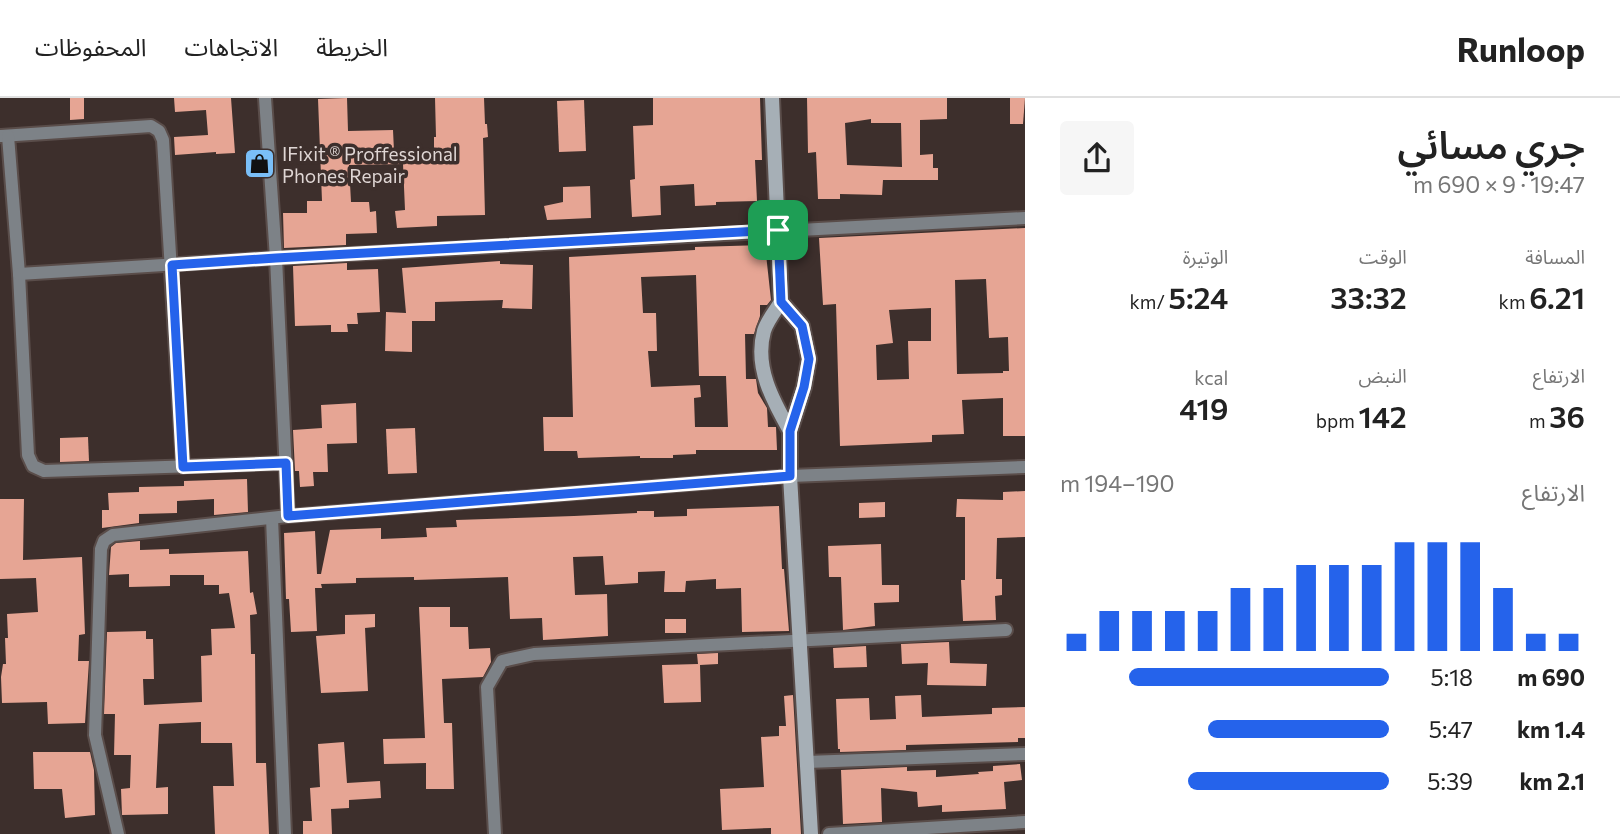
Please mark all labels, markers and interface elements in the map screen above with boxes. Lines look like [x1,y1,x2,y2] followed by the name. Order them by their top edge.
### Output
[1457,28,1585,69] text: Runloop
[35,32,146,61] text: المحفوظات
[184,32,278,61] text: الاتجاهات
[316,32,388,61] text: الخريطة
[1398,120,1585,167] text: جري مسائي
[1060,121,1134,195] button: share
[282,142,458,187] place label: IFixit ® Proffessional Phones Repair
[242,147,276,181] shop icon: IFixit ® Proffessional Phones Repair
[1413,170,1585,198] text: 19:47 · 9 × 690 m
[748,200,808,260] pin
[759,211,797,249] icon: arrive
[1183,245,1228,268] text: الوتيرة
[1359,245,1407,268] text: الوقت
[1525,245,1585,268] text: المسافة
[1169,278,1228,315] text: 5:24
[1330,278,1407,315] text: 33:32
[1529,278,1585,315] text: 6.21
[1130,290,1169,313] text: /km
[1499,290,1529,313] text: km
[1358,364,1407,387] text: النبض
[1533,364,1585,387] text: الارتفاع
[1194,366,1228,389] text: kcal
[1179,389,1228,426] text: 419
[1358,397,1407,434] text: 142
[1549,397,1585,434] text: 36
[1316,409,1358,432] text: bpm
[1529,409,1549,432] text: m
[1060,469,1174,497] text: 190–194 m
[1522,478,1585,506] text: الارتفاع
[1431,663,1473,691] text: 5:18
[1517,663,1585,691] text: 690 m
[1429,715,1473,743] text: 5:47
[1517,715,1585,743] text: 1.4 km
[1427,767,1473,795] text: 5:39
[1519,767,1585,795] text: 2.1 km

